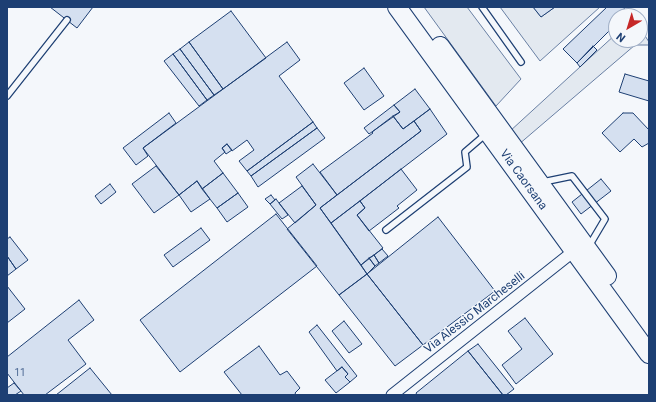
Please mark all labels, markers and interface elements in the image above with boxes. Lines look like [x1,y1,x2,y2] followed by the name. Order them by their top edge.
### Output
[608,8,648,48] north arrow
[614,30,628,45] text: N
[496,147,550,213] street label: Via Caorsana
[422,269,528,357] street label: Via Alessio Marcheselli
[14,367,26,379] house number: 11

